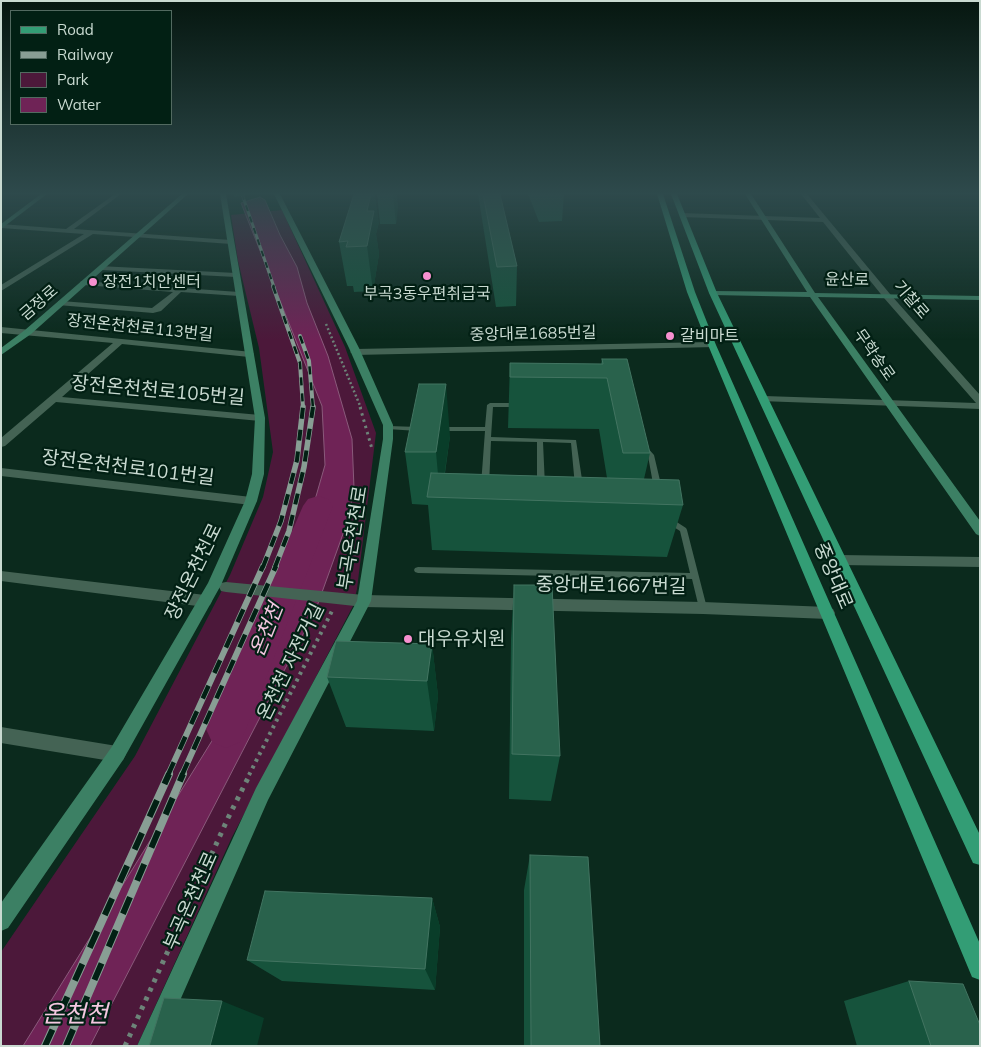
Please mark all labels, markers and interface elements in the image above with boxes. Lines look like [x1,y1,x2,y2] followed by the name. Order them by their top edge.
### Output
[10,10,172,125] legend
[57,20,94,39] text: Road
[57,45,113,64] text: Railway
[57,70,89,89] text: Park
[57,95,101,114] text: Water
[421,270,433,282] marker: 부곡3동우편취급국
[825,270,869,290] street label: 윤산로
[103,272,201,292] place label: 장전1치안센터
[87,276,99,288] marker: 장전1치안센터
[889,277,933,323] street label: 기찰로
[16,281,62,325] street label: 금정로
[363,284,491,304] place label: 부곡3동우편취급국
[66,311,214,345] street label: 장전온천천로113번길
[469,323,597,345] street label: 중앙대로1685번길
[849,325,899,385] street label: 무학송로
[680,326,739,346] place label: 갈비마트
[664,330,676,342] marker: 갈비마트
[70,372,246,410] street label: 장전온천천로105번길
[40,446,216,490] street label: 장전온천천로101번길
[334,484,372,592] street label: 부곡온천천로
[161,520,227,624] street label: 장전온천천로
[809,539,857,613] street label: 중앙대로
[536,573,686,599] street label: 중앙대로1667번길
[246,600,288,660] water label: 온천천
[253,600,329,724] street label: 온천천 자전거길
[418,628,505,650] place label: 대우유치원
[402,633,414,645] marker: 대우유치원
[159,848,223,954] street label: 부곡온천천로
[42,1001,108,1029] water label: 온천천

